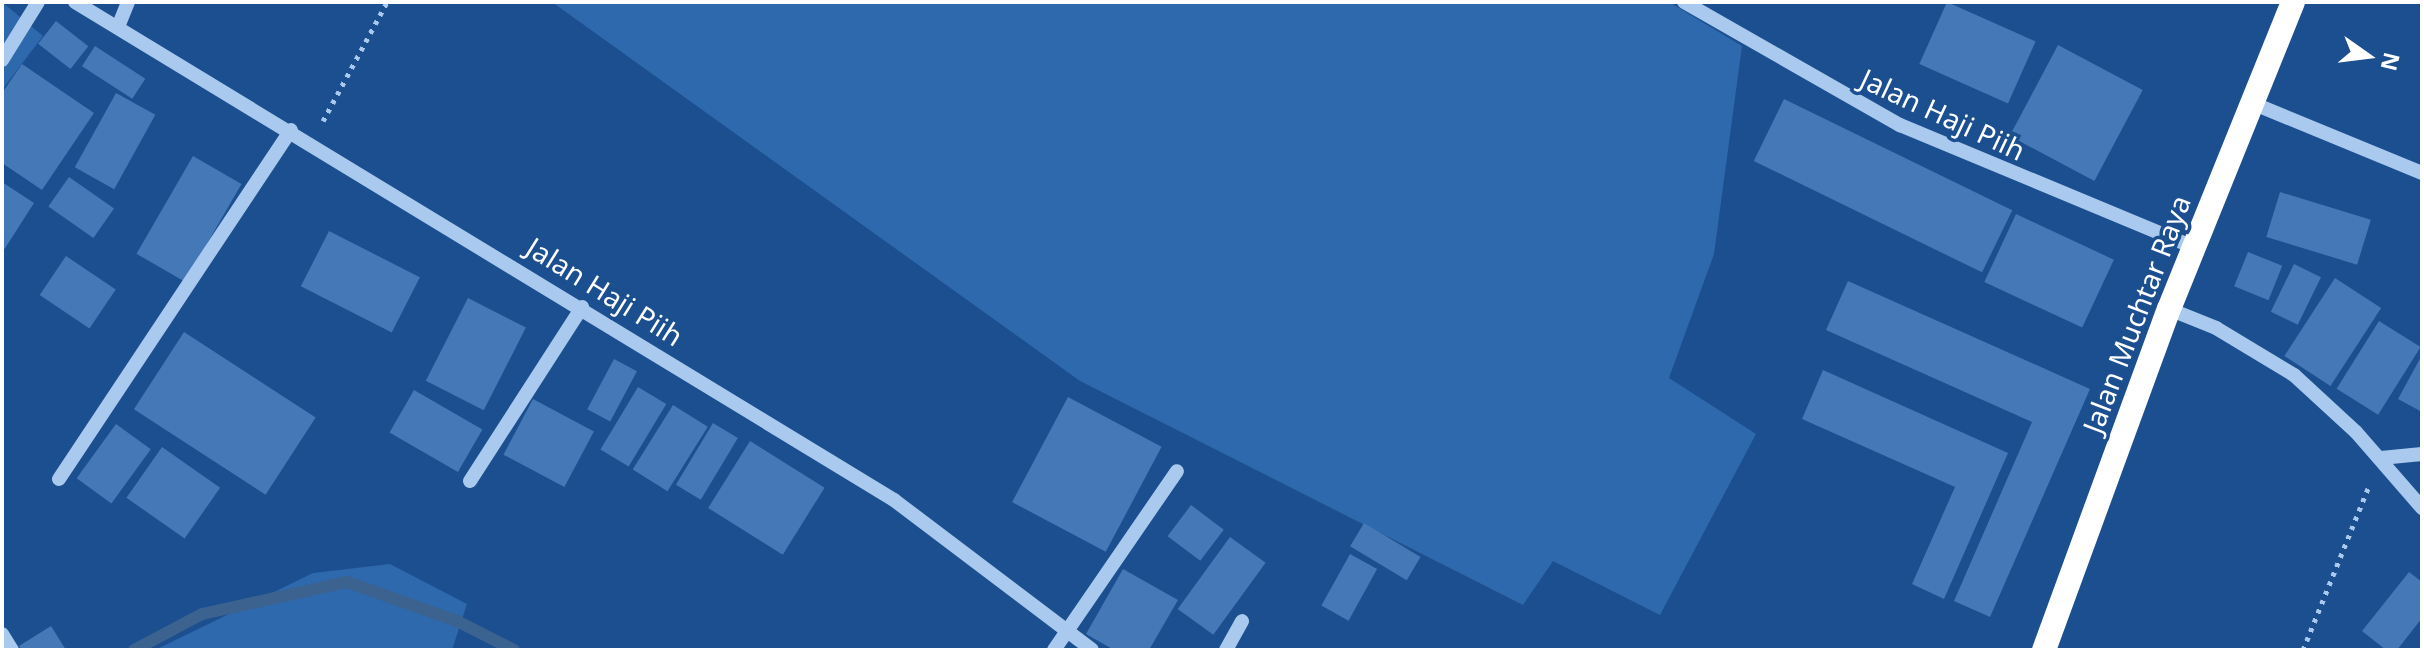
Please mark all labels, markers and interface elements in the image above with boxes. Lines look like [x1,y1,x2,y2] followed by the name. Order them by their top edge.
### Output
[2328,16,2408,96] north arrow
[2375,49,2408,74] text: N
[1855,61,2031,167] street label: Jalan Haji Piih
[2075,190,2197,438] street label: Jalan Muchtar Raya
[521,230,689,352] street label: Jalan Haji Piih

